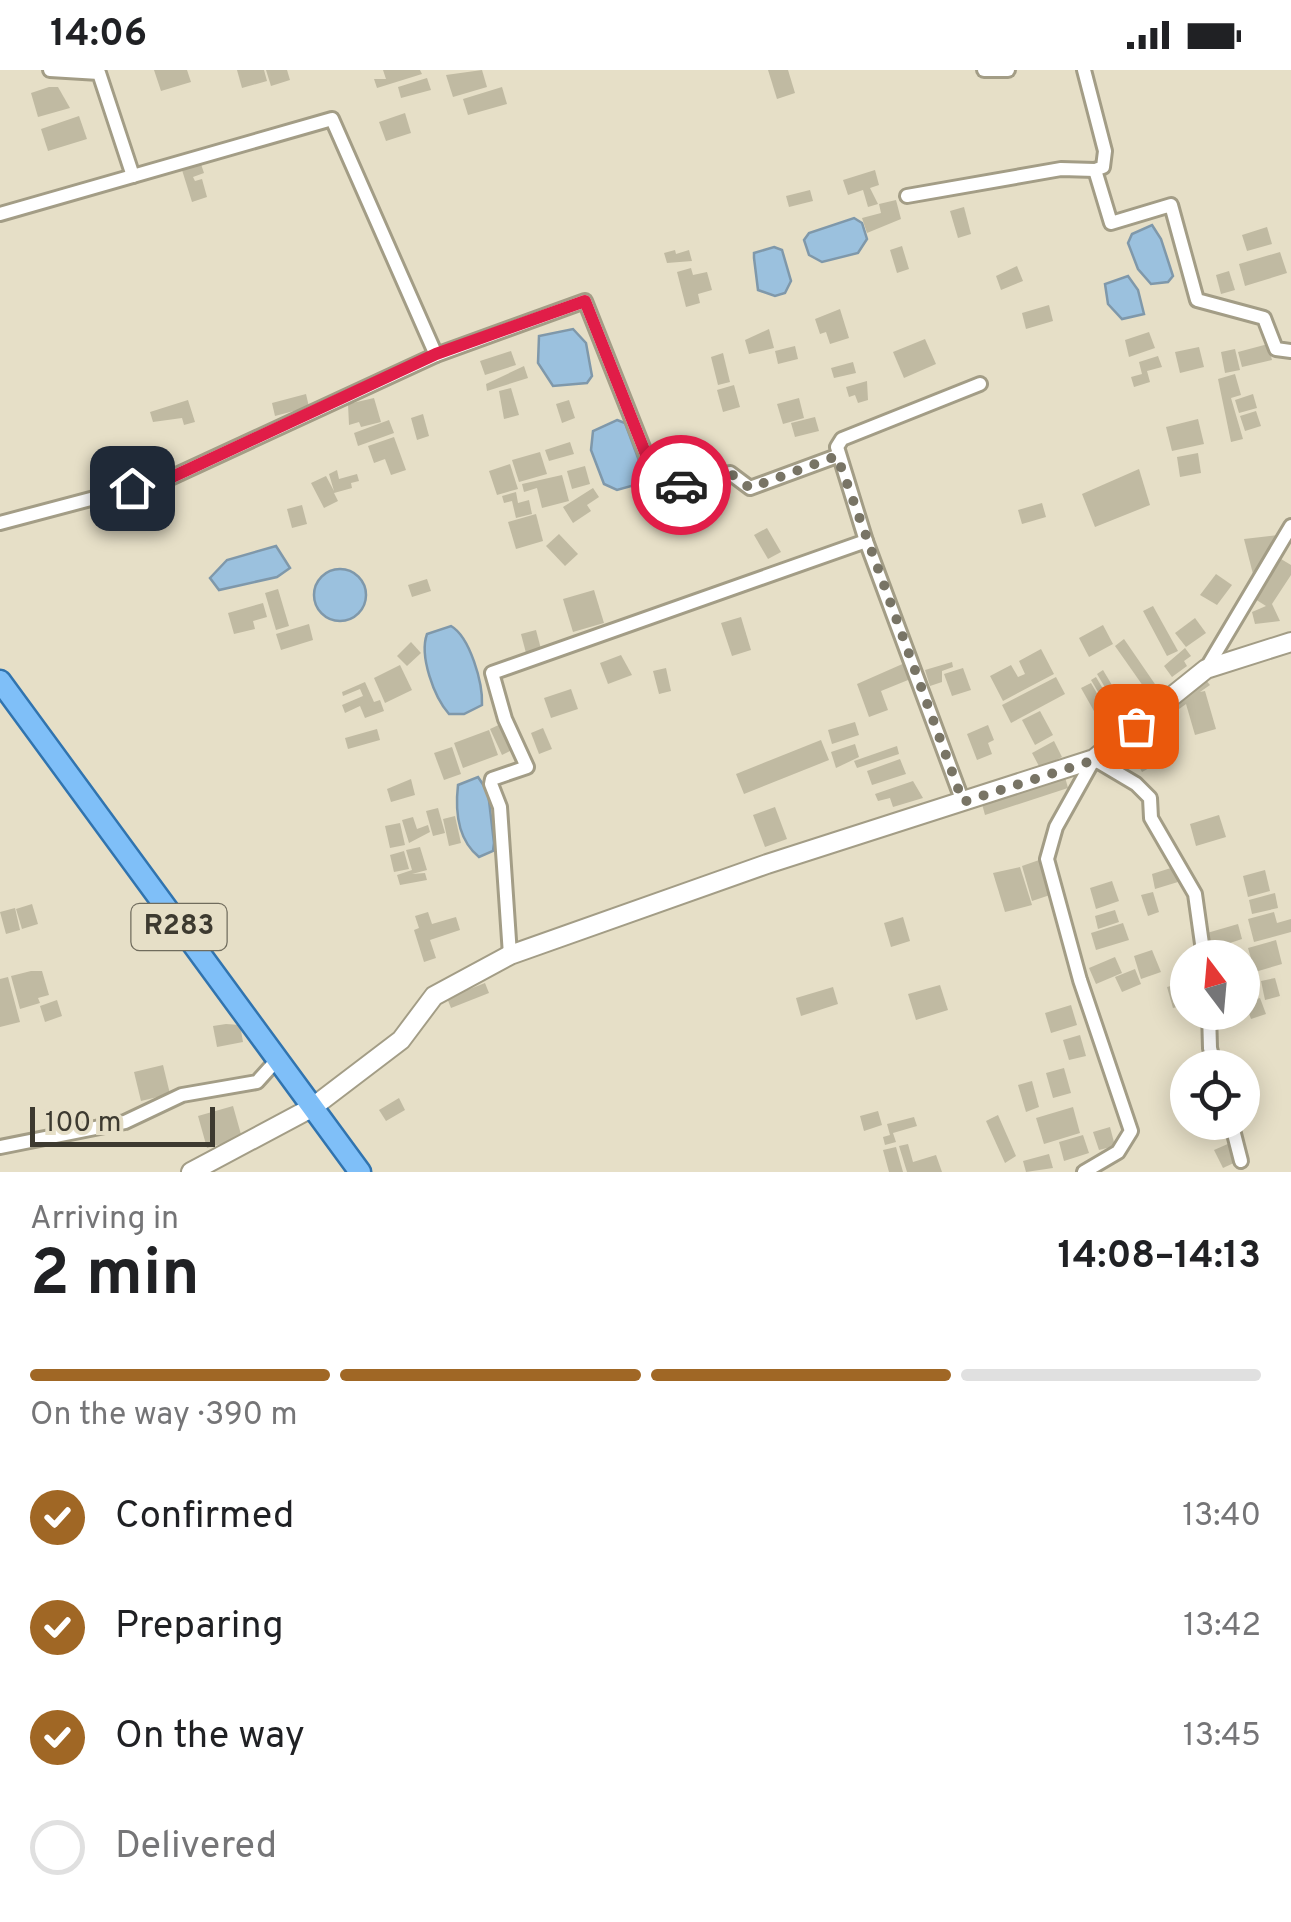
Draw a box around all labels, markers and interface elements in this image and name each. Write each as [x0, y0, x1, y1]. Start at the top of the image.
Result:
text: 14:06 [50, 11, 147, 60]
courier [631, 435, 731, 535]
pin [90, 446, 175, 531]
icon: car [654, 458, 709, 513]
icon: home [105, 461, 160, 516]
pin [1094, 684, 1179, 769]
icon: bag [1109, 699, 1164, 754]
road number: R283 [132, 904, 226, 950]
north arrow [1170, 940, 1260, 1030]
map controls [1170, 940, 1260, 1140]
button: locate [1170, 1050, 1260, 1140]
scale bar [30, 1102, 215, 1146]
text: 100 m [45, 1106, 121, 1142]
text: Arriving in [30, 1200, 179, 1240]
text: 14:08–14:13 [1058, 1233, 1261, 1282]
text: 2 min [30, 1236, 200, 1318]
text: On the way · 390 m [30, 1396, 298, 1436]
icon: check [30, 1490, 85, 1545]
text: Confirmed [115, 1493, 294, 1542]
text: 13:40 [1182, 1497, 1261, 1537]
icon: check [30, 1600, 85, 1655]
text: Preparing [115, 1603, 284, 1652]
text: 13:42 [1183, 1607, 1261, 1647]
icon: check [30, 1710, 85, 1765]
text: On the way [115, 1713, 305, 1762]
text: 13:45 [1183, 1717, 1261, 1757]
text: Delivered [115, 1823, 277, 1872]

